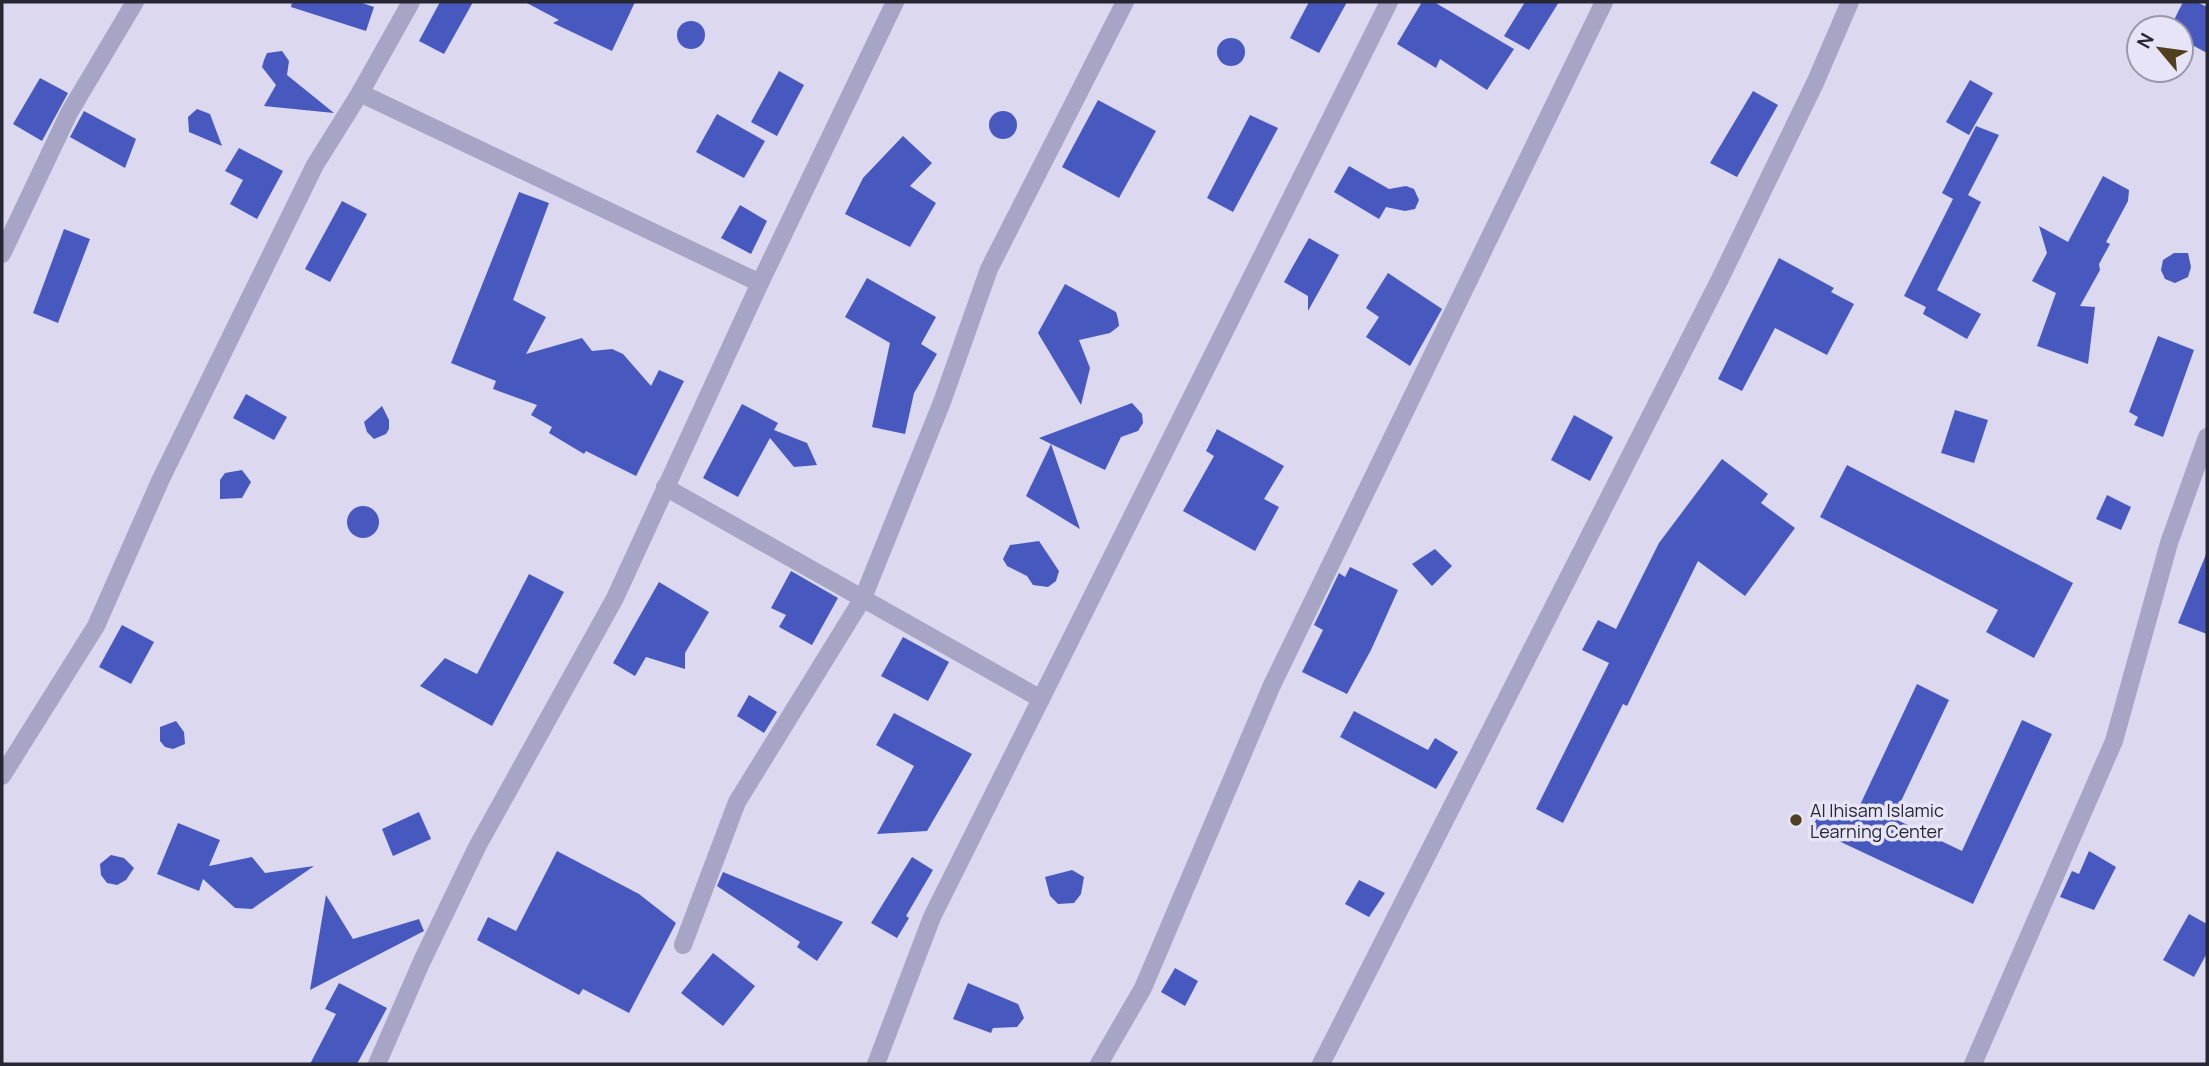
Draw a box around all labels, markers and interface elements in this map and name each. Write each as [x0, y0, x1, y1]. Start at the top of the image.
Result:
north arrow [2125, 14, 2195, 84]
text: N [2130, 28, 2160, 53]
place label: Al Ihisam Islamic Learning Center [1810, 798, 1944, 843]
marker: Al Ihisam Islamic Learning Center [1788, 812, 1804, 828]

